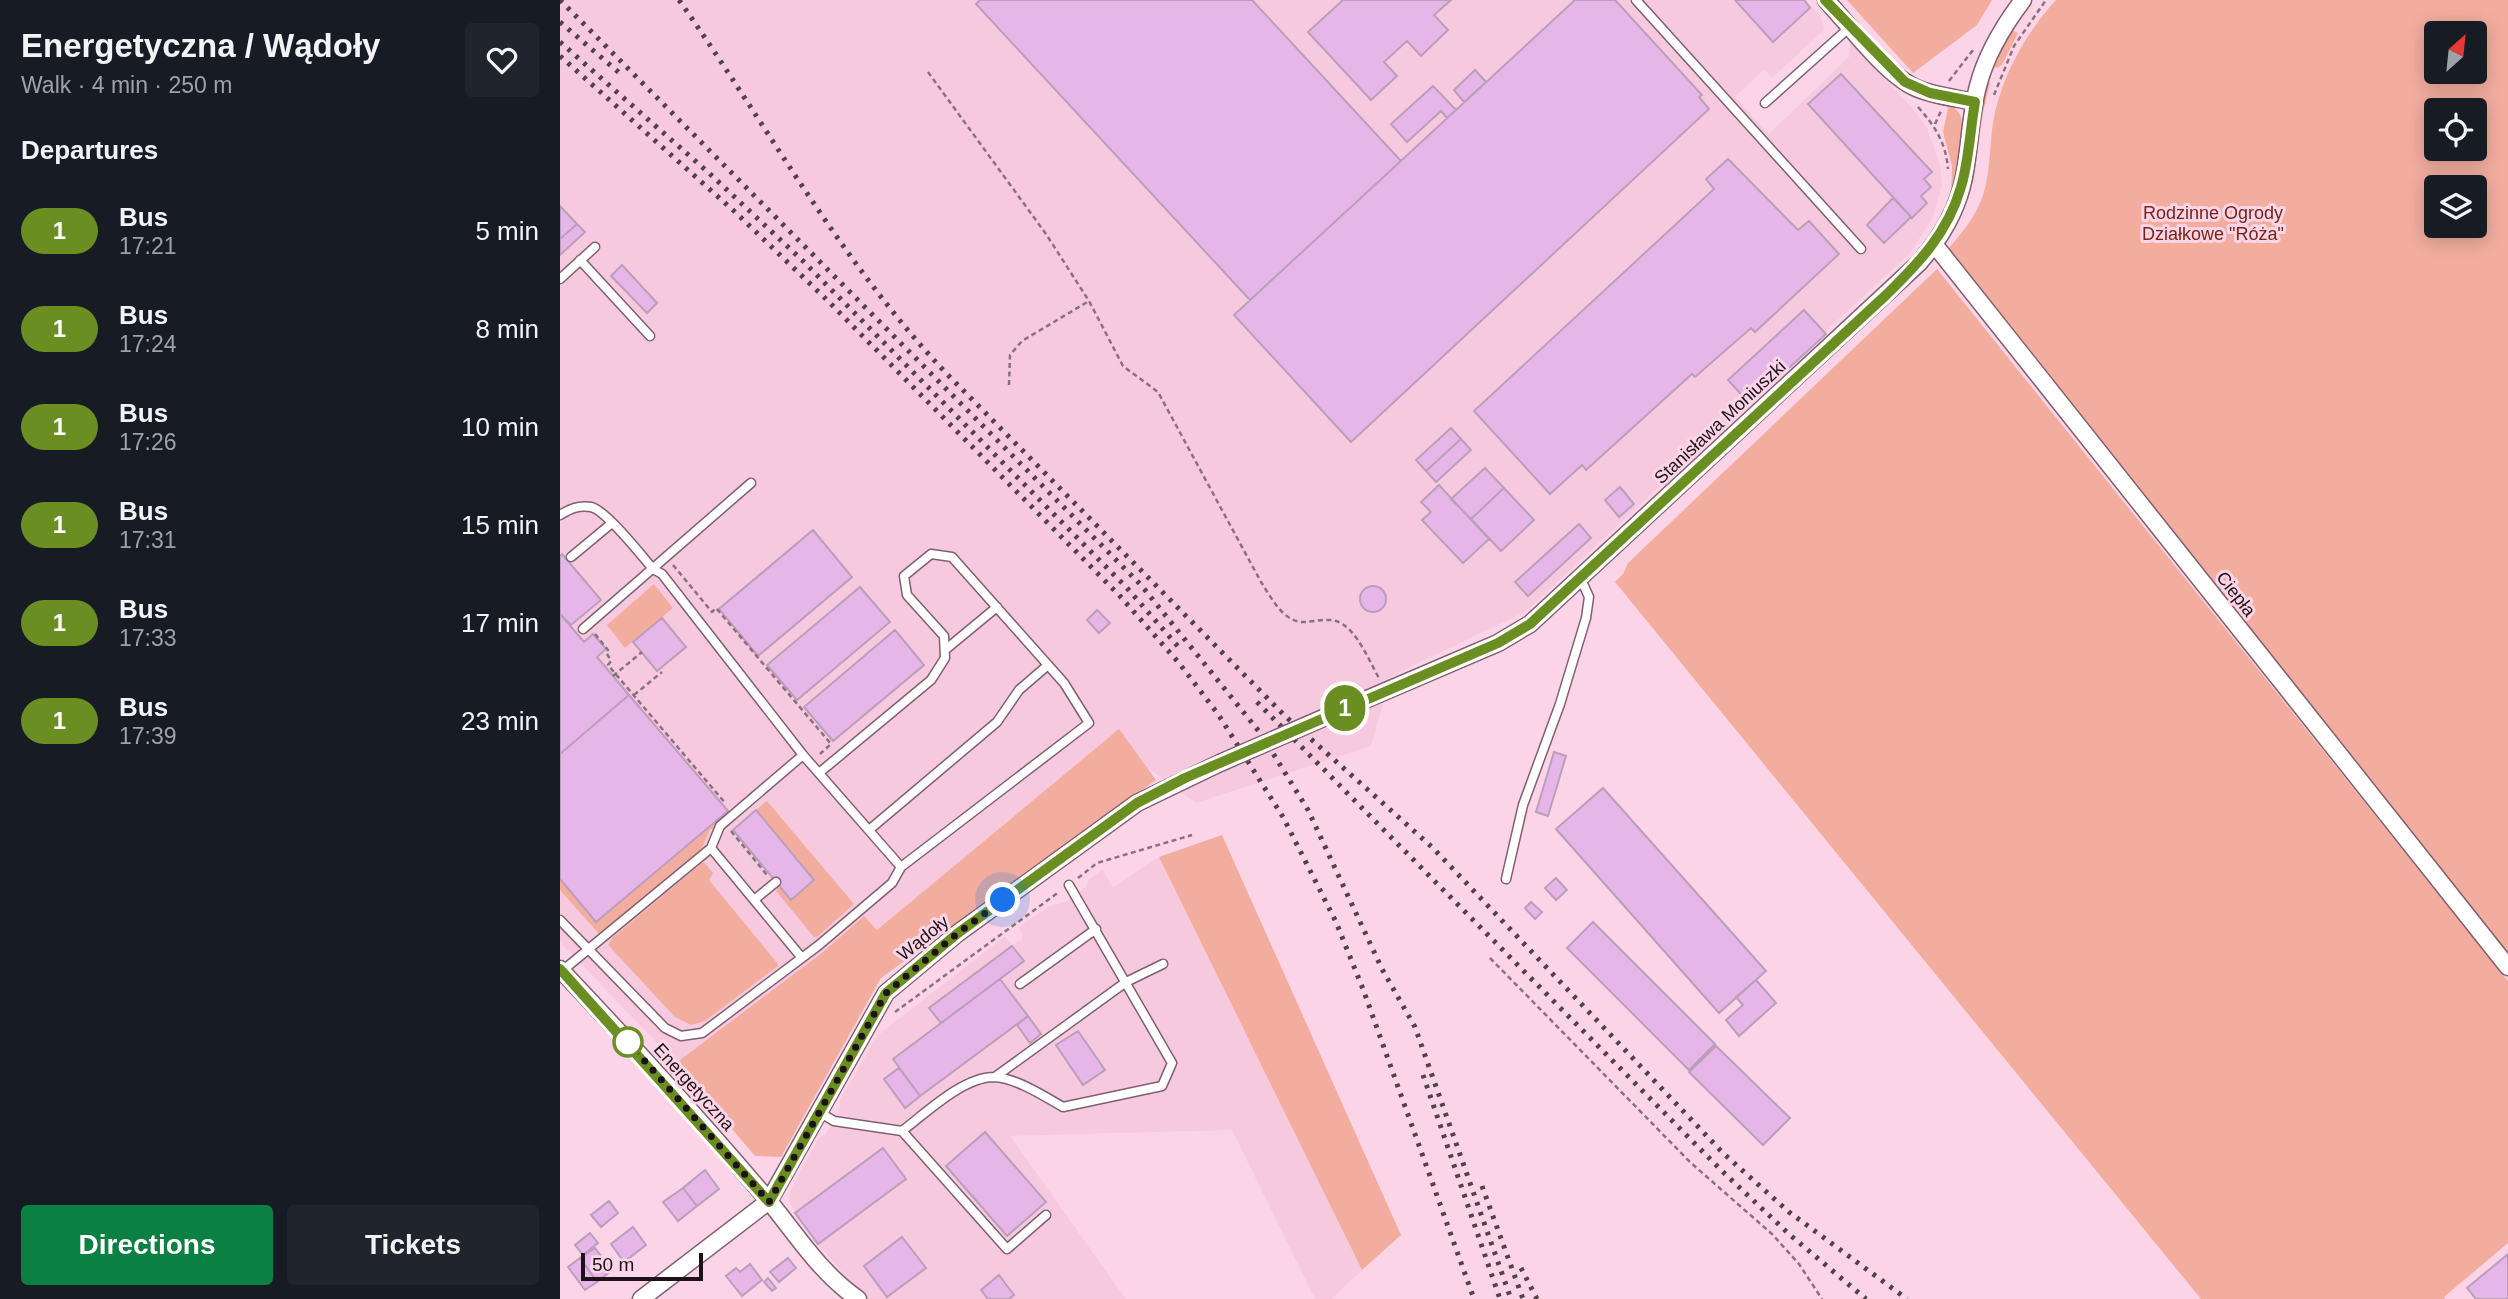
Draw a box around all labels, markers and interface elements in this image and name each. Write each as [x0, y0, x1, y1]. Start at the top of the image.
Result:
north arrow [2424, 21, 2487, 84]
map controls [2424, 21, 2487, 238]
button: heart [465, 23, 539, 97]
text: Energetyczna / Wądoły [21, 27, 380, 64]
text: Walk · 4 min · 250 m [21, 72, 232, 98]
button: locate [2424, 98, 2487, 161]
text: Departures [21, 135, 158, 165]
button: layers [2424, 175, 2487, 238]
text: Bus [119, 202, 168, 232]
park label: Rodzinne Ogrody Działkowe "Róża" [2142, 203, 2284, 244]
text: 5 min [475, 216, 539, 246]
text: 1 [53, 217, 66, 244]
text: 17:21 [119, 233, 177, 259]
text: Bus [119, 300, 168, 330]
text: 8 min [475, 314, 539, 344]
text: 1 [53, 315, 66, 342]
text: 17:24 [119, 331, 177, 357]
street label: Stanisława Moniuszki [1650, 356, 1790, 488]
text: Bus [119, 398, 168, 428]
text: 10 min [461, 412, 539, 442]
text: 1 [53, 413, 66, 440]
text: 17:26 [119, 429, 177, 455]
text: Bus [119, 496, 168, 526]
text: 15 min [461, 510, 539, 540]
text: 1 [53, 511, 66, 538]
text: 17:31 [119, 527, 177, 553]
street label: Ciepła [2212, 568, 2260, 621]
text: Bus [119, 594, 168, 624]
text: 17 min [461, 608, 539, 638]
text: 1 [53, 609, 66, 636]
text: 17:33 [119, 625, 177, 651]
line badge: 1 [1322, 685, 1368, 731]
text: Bus [119, 692, 168, 722]
text: 1 [1338, 694, 1352, 721]
text: 23 min [461, 706, 539, 736]
text: 1 [53, 707, 66, 734]
text: 17:39 [119, 723, 177, 749]
your location [985, 882, 1020, 917]
street label: Wądoły [893, 911, 953, 965]
unlabelled marker [613, 1027, 643, 1057]
street label: Energetyczna [650, 1039, 739, 1135]
button: Directions [21, 1205, 273, 1285]
button: Tickets [287, 1205, 539, 1285]
scale bar [581, 1250, 704, 1282]
text: 50 m [592, 1254, 634, 1275]

